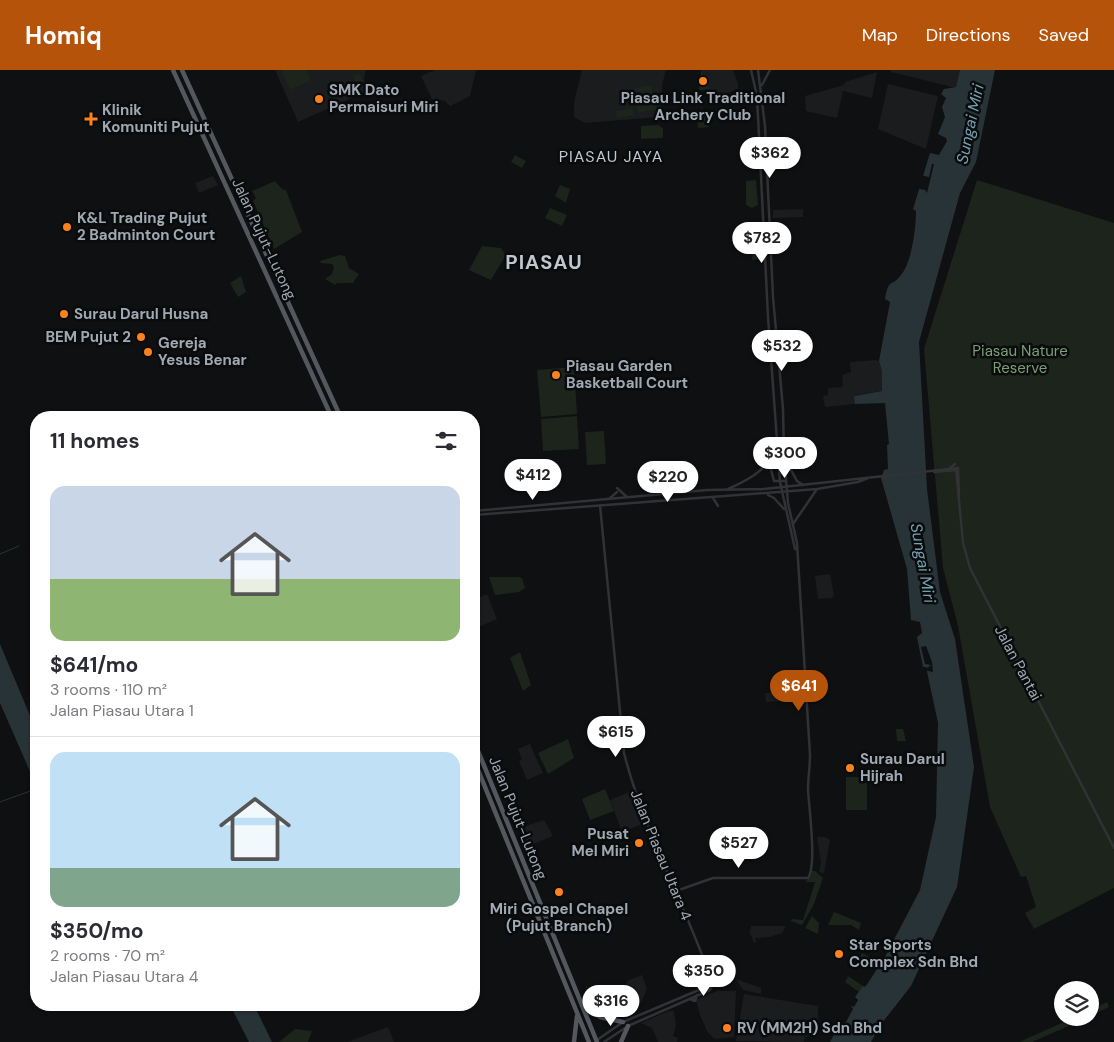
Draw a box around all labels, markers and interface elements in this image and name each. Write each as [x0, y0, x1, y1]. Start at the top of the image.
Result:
text: Homiq [25, 20, 102, 51]
text: Map [862, 23, 898, 47]
text: Directions [926, 23, 1011, 47]
text: Saved [1039, 23, 1089, 47]
marker: Piasau Link Traditional Archery Club [697, 75, 709, 87]
place label: SMK Dato Permaisuri Miri [329, 80, 439, 117]
water label: Sungai Miri [951, 81, 989, 166]
place label: Piasau Link Traditional Archery Club [621, 88, 785, 125]
marker: SMK Dato Permaisuri Miri [313, 93, 325, 105]
place label: Klinik Komuniti Pujut [102, 100, 209, 137]
marker: Klinik Komuniti Pujut [84, 112, 98, 126]
pin: $362 [740, 136, 800, 179]
text: $362 [751, 142, 789, 163]
district label: PIASAU JAYA [559, 146, 663, 167]
street label: Jalan Pujut-Lutong [227, 175, 301, 303]
place label: K&L Trading Pujut 2 Badminton Court [77, 208, 215, 245]
marker: K&L Trading Pujut 2 Badminton Court [61, 221, 73, 233]
pin: $782 [732, 222, 792, 264]
text: $782 [743, 227, 781, 248]
district label: PIASAU [505, 249, 583, 275]
place label: Surau Darul Husna [74, 304, 208, 324]
marker: Surau Darul Husna [58, 308, 70, 320]
place label: BEM Pujut 2 [45, 327, 131, 347]
pin: $532 [752, 330, 812, 372]
marker: BEM Pujut 2 [135, 331, 147, 343]
place label: Gereja Yesus Benar [158, 333, 247, 370]
text: $532 [763, 335, 801, 356]
park label: Piasau Nature Reserve [972, 341, 1068, 378]
marker: Gereja Yesus Benar [142, 346, 154, 358]
place label: Piasau Garden Basketball Court [566, 356, 688, 393]
marker: Piasau Garden Basketball Court [550, 369, 562, 381]
text: 11 homes [50, 427, 140, 455]
icon: filters [432, 427, 460, 455]
pin: $300 [755, 436, 815, 479]
text: $300 [764, 442, 806, 463]
pin: $412 [503, 458, 563, 501]
pin: $220 [638, 460, 698, 503]
text: $412 [515, 464, 551, 485]
text: $220 [648, 466, 688, 487]
icon: home [210, 519, 300, 609]
water label: Sungai Miri [906, 521, 941, 606]
street label: Jalan Pantai [990, 622, 1046, 704]
text: $641/mo [50, 651, 138, 679]
pin: $641 [769, 670, 829, 712]
text: $641 [781, 675, 817, 696]
text: 3 rooms · 110 m² [50, 679, 167, 700]
text: Jalan Piasau Utara 1 [50, 700, 194, 721]
pin: $615 [586, 716, 646, 758]
text: $615 [598, 721, 634, 742]
place label: Surau Darul Hijrah [860, 749, 945, 786]
street label: Jalan Pujut-Lutong [484, 753, 552, 883]
marker: Surau Darul Hijrah [844, 762, 856, 774]
icon: home [210, 784, 300, 874]
street label: Jalan Piasau Utara 4 [626, 787, 696, 923]
place label: Pusat Mel Miri [572, 824, 629, 861]
pin: $527 [709, 826, 769, 869]
text: $527 [720, 832, 758, 853]
marker: Pusat Mel Miri [633, 837, 645, 849]
marker: Miri Gospel Chapel (Pujut Branch) [553, 886, 565, 898]
place label: Miri Gospel Chapel (Pujut Branch) [490, 899, 628, 936]
text: $350/mo [50, 917, 144, 945]
place label: Star Sports Complex Sdn Bhd [849, 935, 978, 972]
text: 2 rooms · 70 m² [50, 945, 165, 966]
marker: Star Sports Complex Sdn Bhd [833, 948, 845, 960]
pin: $350 [674, 954, 734, 997]
text: $350 [684, 960, 724, 981]
text: Jalan Piasau Utara 4 [50, 966, 198, 987]
map controls [1054, 981, 1099, 1026]
button: layers [1054, 981, 1099, 1026]
pin: $316 [581, 984, 641, 1027]
text: $316 [593, 990, 629, 1011]
place label: RV (MM2H) Sdn Bhd [737, 1018, 882, 1038]
marker: RV (MM2H) Sdn Bhd [721, 1022, 733, 1034]

